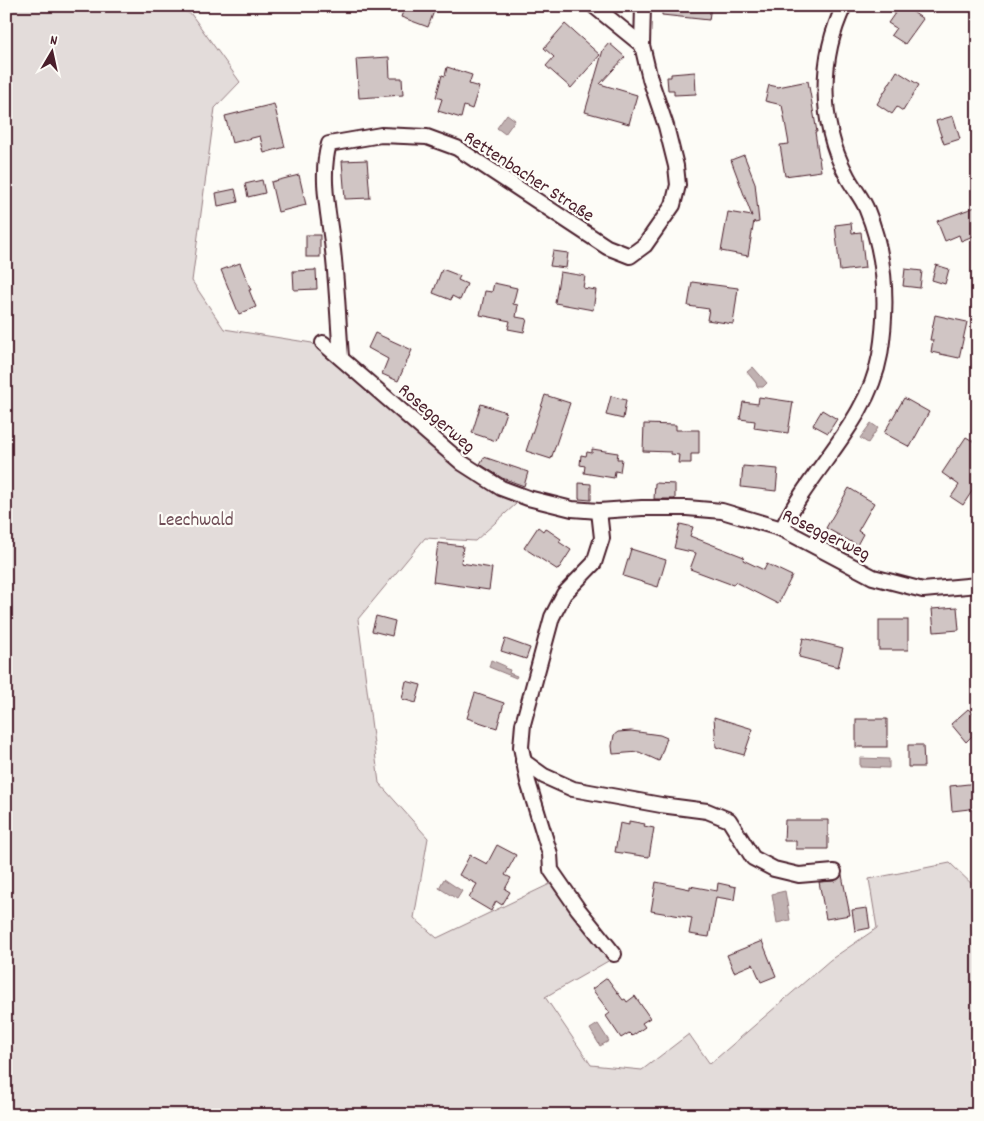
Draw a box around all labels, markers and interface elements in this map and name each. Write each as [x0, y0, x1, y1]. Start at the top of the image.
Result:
north arrow [28, 28, 78, 78]
text: N [49, 31, 59, 52]
street label: Rettenbacher Straße [458, 126, 599, 230]
street label: Roseggerweg [391, 378, 480, 461]
street label: Roseggerweg [777, 503, 874, 569]
park label: Leechwald [158, 508, 234, 535]

